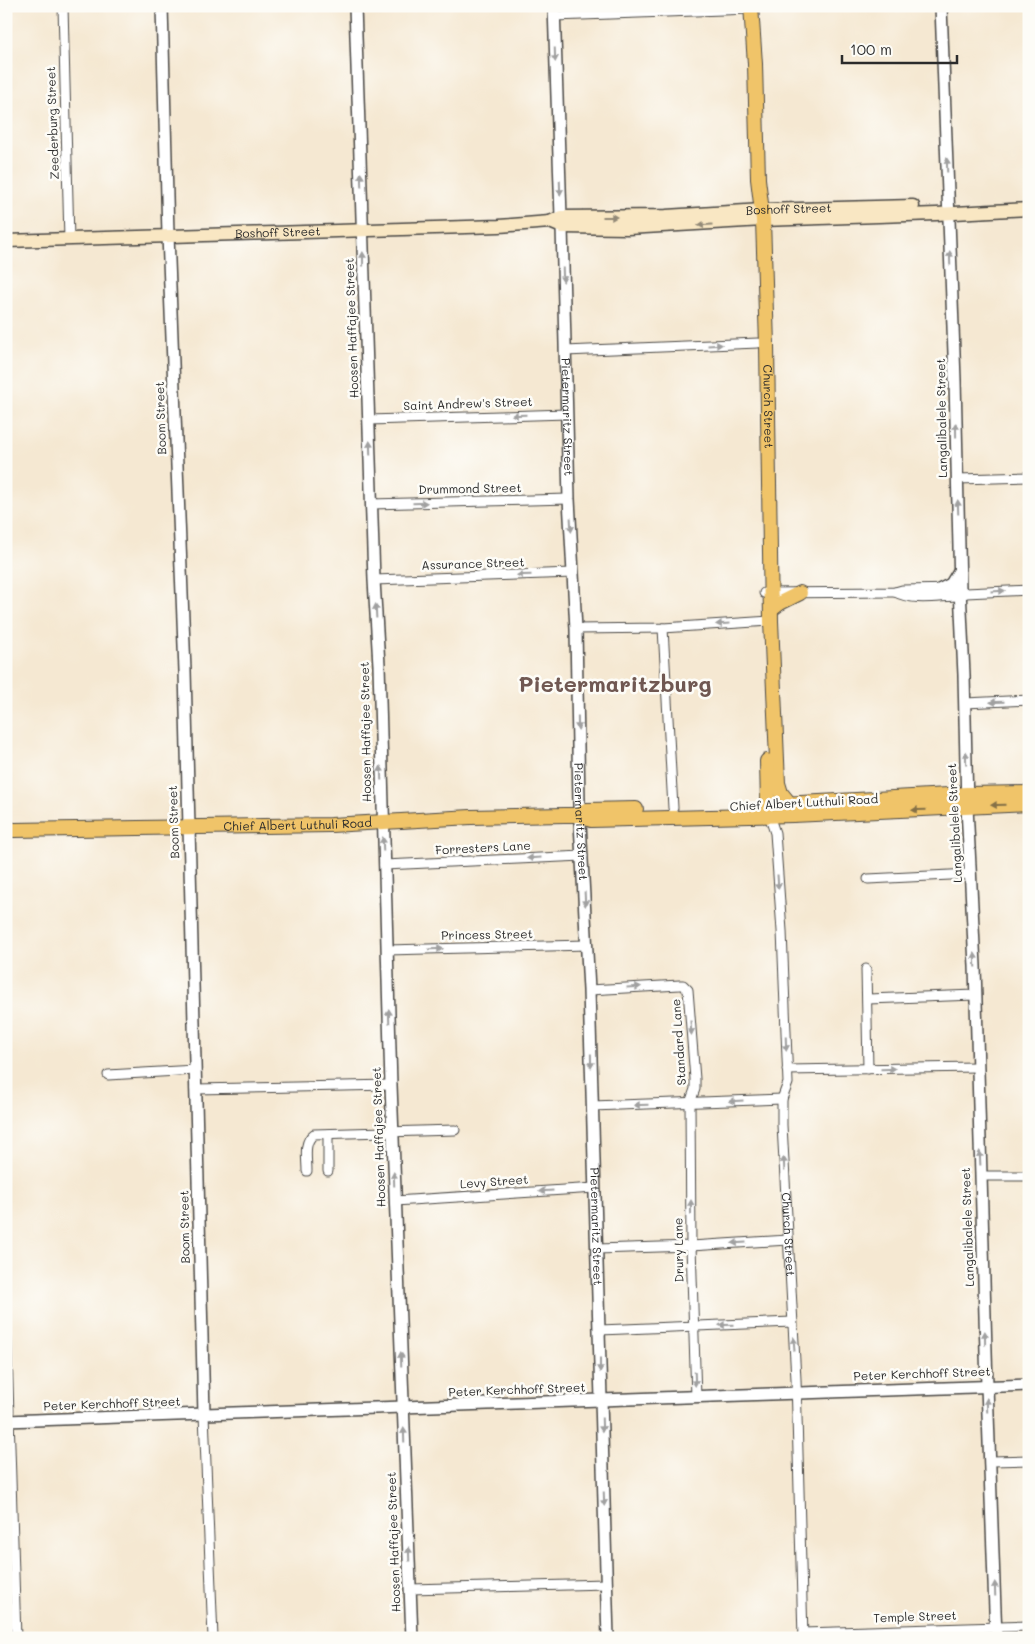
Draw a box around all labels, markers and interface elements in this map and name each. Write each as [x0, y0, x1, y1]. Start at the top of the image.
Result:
scale bar [842, 32, 958, 64]
text: 100 m [850, 39, 892, 59]
one-way arrow [552, 47, 560, 63]
street label: Zeederburg Street [42, 66, 62, 180]
one-way arrow [942, 157, 950, 173]
one-way arrow [357, 172, 365, 188]
one-way arrow [556, 180, 564, 196]
street label: Boshoff Street [745, 199, 832, 218]
one-way arrow [602, 213, 618, 221]
one-way arrow [697, 221, 713, 229]
street label: Boshoff Street [235, 222, 321, 241]
one-way arrow [946, 250, 954, 266]
one-way arrow [359, 251, 367, 267]
street label: Hoosen Haffajee Street [341, 258, 361, 398]
one-way arrow [559, 268, 567, 284]
one-way arrow [707, 341, 723, 349]
street label: Pietermaritz Street [558, 358, 577, 476]
street label: Langalibalele Street [932, 358, 950, 478]
street label: Church Street [760, 364, 777, 448]
street label: Boom Street [151, 381, 169, 455]
street label: Saint Andrew's Street [403, 393, 533, 413]
one-way arrow [510, 412, 526, 420]
one-way arrow [952, 422, 960, 438]
one-way arrow [365, 440, 373, 456]
street label: Drummond Street [418, 479, 522, 497]
one-way arrow [412, 498, 428, 506]
one-way arrow [954, 498, 962, 514]
one-way arrow [567, 518, 575, 534]
street label: Assurance Street [421, 553, 525, 573]
one-way arrow [516, 571, 532, 579]
one-way arrow [990, 587, 1006, 595]
one-way arrow [371, 603, 379, 619]
one-way arrow [714, 620, 730, 628]
street label: Hoosen Haffajee Street [356, 662, 374, 802]
district label: Pietermaritzburg [518, 669, 712, 698]
one-way arrow [988, 698, 1004, 706]
one-way arrow [574, 715, 582, 731]
one-way arrow [962, 750, 970, 766]
street label: Pietermaritz Street [571, 763, 592, 881]
street label: Langalibalele Street [943, 763, 965, 883]
one-way arrow [377, 765, 385, 781]
street label: Boom Street [164, 785, 182, 859]
street label: Chief Albert Luthuli Road [729, 790, 879, 814]
one-way arrow [990, 802, 1006, 810]
one-way arrow [911, 806, 927, 814]
street label: Chief Albert Luthuli Road [223, 814, 373, 834]
one-way arrow [379, 835, 387, 851]
street label: Forresters Lane [435, 837, 531, 857]
one-way arrow [526, 855, 542, 863]
one-way arrow [774, 874, 782, 890]
one-way arrow [581, 891, 589, 907]
street label: Princess Street [441, 925, 533, 943]
one-way arrow [428, 944, 444, 952]
one-way arrow [971, 952, 979, 968]
one-way arrow [627, 983, 643, 991]
street label: Standard Lane [667, 998, 689, 1086]
one-way arrow [385, 1008, 393, 1024]
one-way arrow [688, 1020, 696, 1036]
one-way arrow [782, 1037, 790, 1053]
one-way arrow [587, 1053, 595, 1069]
one-way arrow [880, 1064, 896, 1072]
street label: Hoosen Haffajee Street [368, 1067, 388, 1207]
one-way arrow [728, 1098, 744, 1106]
one-way arrow [633, 1101, 649, 1109]
one-way arrow [976, 1149, 984, 1165]
one-way arrow [779, 1156, 787, 1172]
street label: Pietermaritz Street [587, 1167, 607, 1286]
street label: Langalibalele Street [957, 1167, 977, 1287]
one-way arrow [390, 1170, 398, 1186]
street label: Levy Street [459, 1171, 529, 1191]
one-way arrow [538, 1188, 554, 1196]
street label: Boom Street [175, 1190, 193, 1264]
street label: Church Street [779, 1192, 799, 1277]
one-way arrow [687, 1199, 695, 1215]
street label: Drury Lane [669, 1217, 687, 1283]
one-way arrow [731, 1239, 747, 1247]
one-way arrow [718, 1321, 734, 1329]
one-way arrow [981, 1329, 989, 1345]
one-way arrow [789, 1336, 797, 1352]
one-way arrow [396, 1350, 404, 1366]
one-way arrow [596, 1357, 604, 1373]
street label: Peter Kerchhoff Street [853, 1363, 991, 1383]
one-way arrow [692, 1371, 700, 1387]
street label: Peter Kerchhoff Street [448, 1379, 586, 1399]
street label: Peter Kerchhoff Street [43, 1393, 181, 1413]
one-way arrow [983, 1397, 991, 1413]
one-way arrow [598, 1418, 606, 1434]
one-way arrow [399, 1426, 407, 1442]
street label: Hoosen Haffajee Street [383, 1472, 403, 1612]
one-way arrow [600, 1491, 608, 1507]
one-way arrow [404, 1546, 412, 1562]
one-way arrow [990, 1581, 998, 1597]
street label: Temple Street [873, 1607, 957, 1625]

